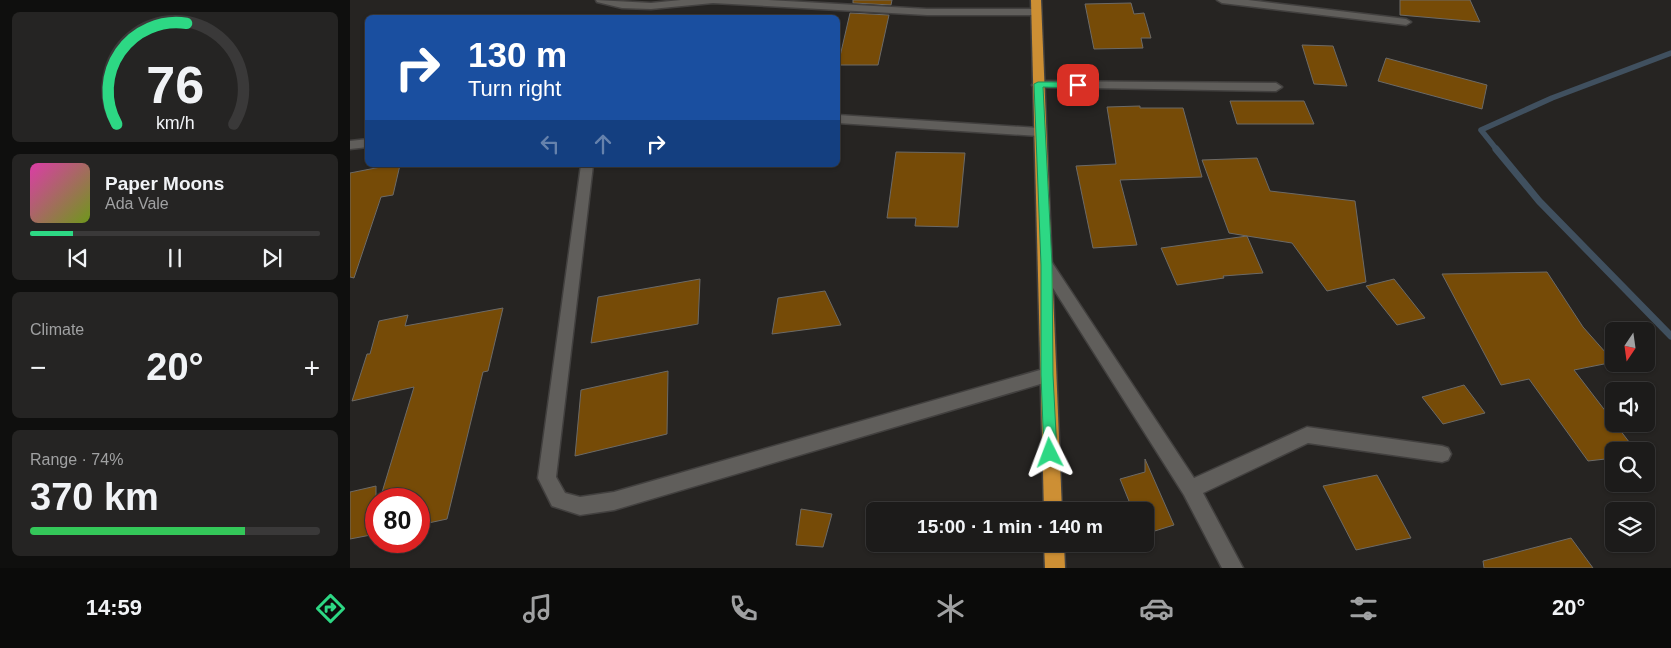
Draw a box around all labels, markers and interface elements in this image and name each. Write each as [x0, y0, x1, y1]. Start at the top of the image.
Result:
icon: right [385, 35, 450, 100]
text: 130 m [468, 35, 567, 74]
text: 76 [146, 56, 204, 114]
pin [1057, 64, 1099, 106]
icon: arrive [1064, 71, 1092, 99]
text: Turn right [468, 76, 561, 101]
text: km/h [156, 113, 194, 133]
icon: left [536, 130, 564, 158]
icon: ahead [589, 130, 617, 158]
icon: right [642, 130, 670, 158]
text: Paper Moons [105, 173, 224, 194]
text: Ada Vale [105, 195, 169, 212]
icon: previous [64, 244, 92, 272]
icon: pause [161, 244, 189, 272]
icon: next [258, 244, 286, 272]
text: Climate [30, 321, 84, 338]
north arrow [1605, 322, 1655, 372]
map controls [1605, 322, 1655, 552]
text: 20° [146, 346, 204, 388]
text: − [30, 352, 46, 383]
text: + [304, 352, 320, 383]
button: sound [1605, 382, 1655, 432]
position arrow [1023, 426, 1075, 478]
button: search [1605, 442, 1655, 492]
text: Range · 74% [30, 451, 123, 468]
text: 370 km [30, 476, 159, 518]
speed limit sign: 80 [365, 488, 430, 553]
button: layers [1605, 502, 1655, 552]
text: 15:00 · 1 min · 140 m [917, 516, 1103, 537]
icon: directions [313, 591, 348, 626]
icon: music [520, 591, 555, 626]
icon: phone [726, 591, 761, 626]
icon: climate [933, 591, 968, 626]
icon: car [1139, 591, 1174, 626]
icon: filters [1346, 591, 1381, 626]
text: 14:59 [86, 595, 142, 620]
text: 20° [1552, 595, 1585, 620]

